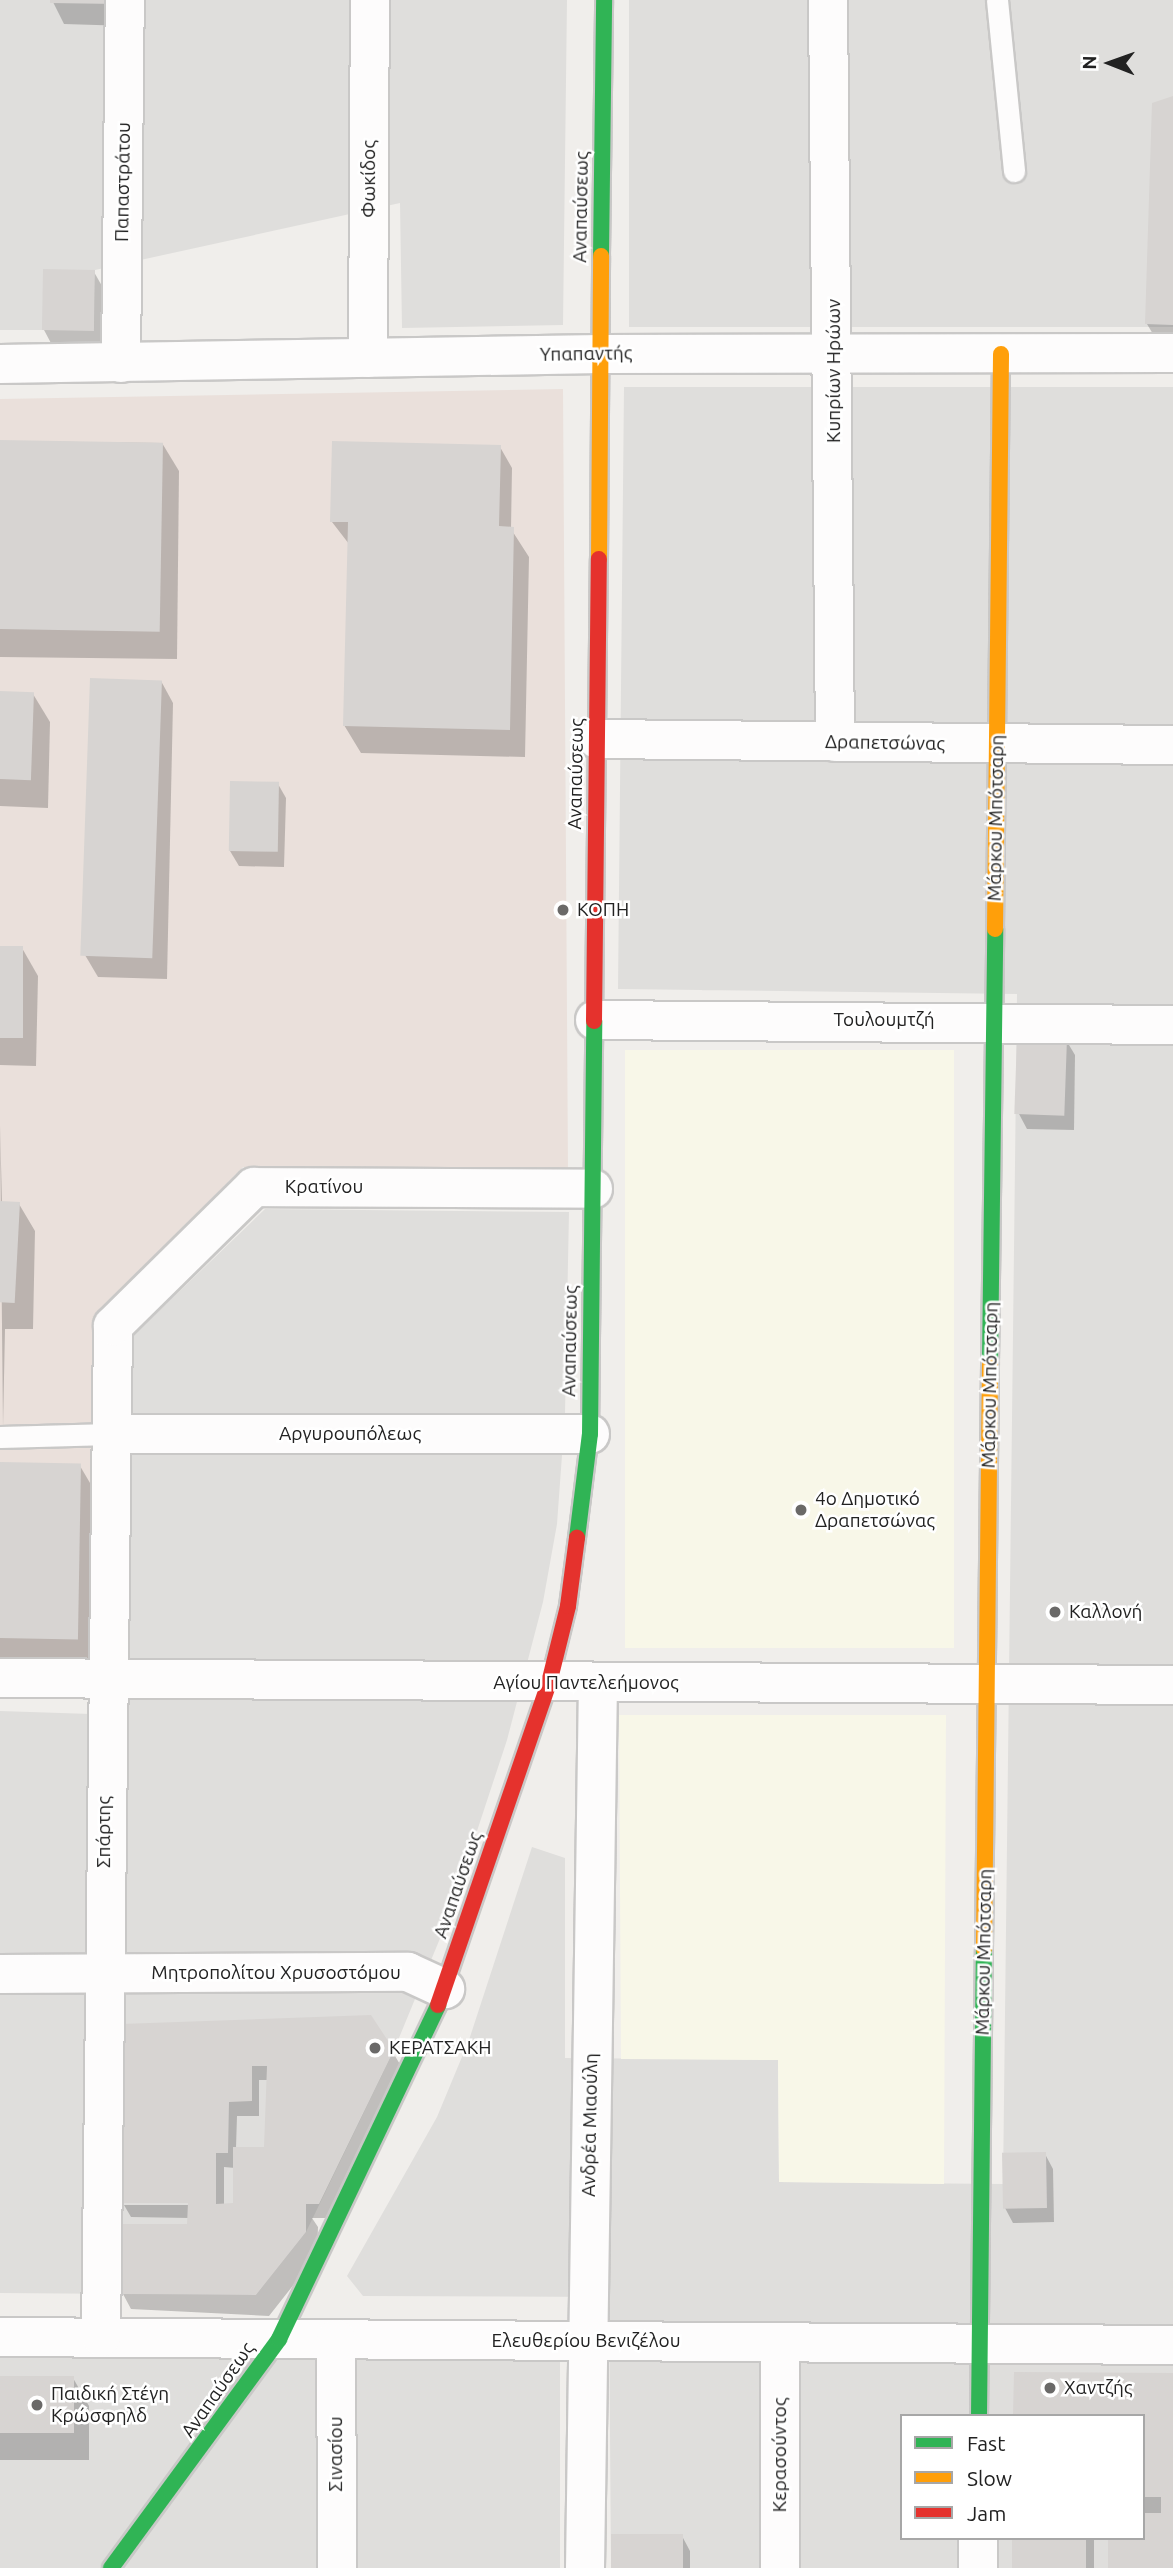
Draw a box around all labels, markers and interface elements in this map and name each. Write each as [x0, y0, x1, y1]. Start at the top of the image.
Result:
north arrow [1075, 28, 1145, 98]
text: N [1078, 55, 1100, 70]
street label: Παπαστράτου [111, 122, 135, 242]
street label: Φωκίδος [358, 140, 380, 218]
street label: Αναπαύσεως [569, 151, 593, 263]
street label: Κυπρίων Ηρώων [823, 299, 845, 443]
street label: Υπαπαντής [540, 342, 632, 366]
street label: Αναπαύσεως [564, 718, 588, 830]
street label: Δραπετσώνας [825, 731, 945, 755]
street label: Μάρκου Μπότσαρη [983, 734, 1009, 902]
place label: ΚΟΠΗ [577, 899, 629, 921]
marker: ΚΟΠΗ [555, 902, 571, 918]
street label: Τουλουμτζή [833, 1009, 935, 1031]
street label: Κρατίνου [285, 1176, 363, 1198]
street label: Αναπαύσεως [558, 1285, 582, 1397]
street label: Μάρκου Μπότσαρη [977, 1301, 1003, 1469]
street label: Αργυρουπόλεως [279, 1423, 421, 1445]
place label: 4ο Δημοτικό Δραπετσώνας [815, 1488, 935, 1532]
marker: 4ο Δημοτικό Δραπετσώνας [793, 1502, 809, 1518]
place label: Καλλονή [1069, 1601, 1142, 1623]
marker: Καλλονή [1047, 1604, 1063, 1620]
street label: Αγίου Παντελεήμονος [493, 1672, 679, 1694]
street label: Σπάρτης [93, 1796, 115, 1868]
street label: Αναπαύσεως [429, 1829, 487, 1941]
street label: Μάρκου Μπότσαρη [971, 1868, 997, 2036]
street label: Μητροπολίτου Χρυσοστόμου [151, 1962, 401, 1984]
place label: ΚΕΡΑΤΣΑΚΗ [389, 2037, 491, 2059]
marker: ΚΕΡΑΤΣΑΚΗ [367, 2040, 383, 2056]
street label: Ανδρέα Μιαούλη [577, 2053, 603, 2197]
street label: Ελευθερίου Βενιζέλου [492, 2330, 680, 2352]
street label: Αναπαύσεως [177, 2338, 259, 2442]
place label: Χαντζής [1064, 2377, 1132, 2399]
marker: Χαντζής [1042, 2380, 1058, 2396]
place label: Παιδική Στέγη Κρώσφηλδ [51, 2383, 169, 2427]
marker: Παιδική Στέγη Κρώσφηλδ [29, 2397, 45, 2413]
street label: Κερασούντος [769, 2398, 791, 2512]
legend [900, 2414, 1145, 2540]
street label: Σινασίου [325, 2416, 347, 2492]
text: Fast [967, 2431, 1005, 2455]
text: Slow [967, 2466, 1012, 2490]
text: Jam [967, 2501, 1006, 2525]

